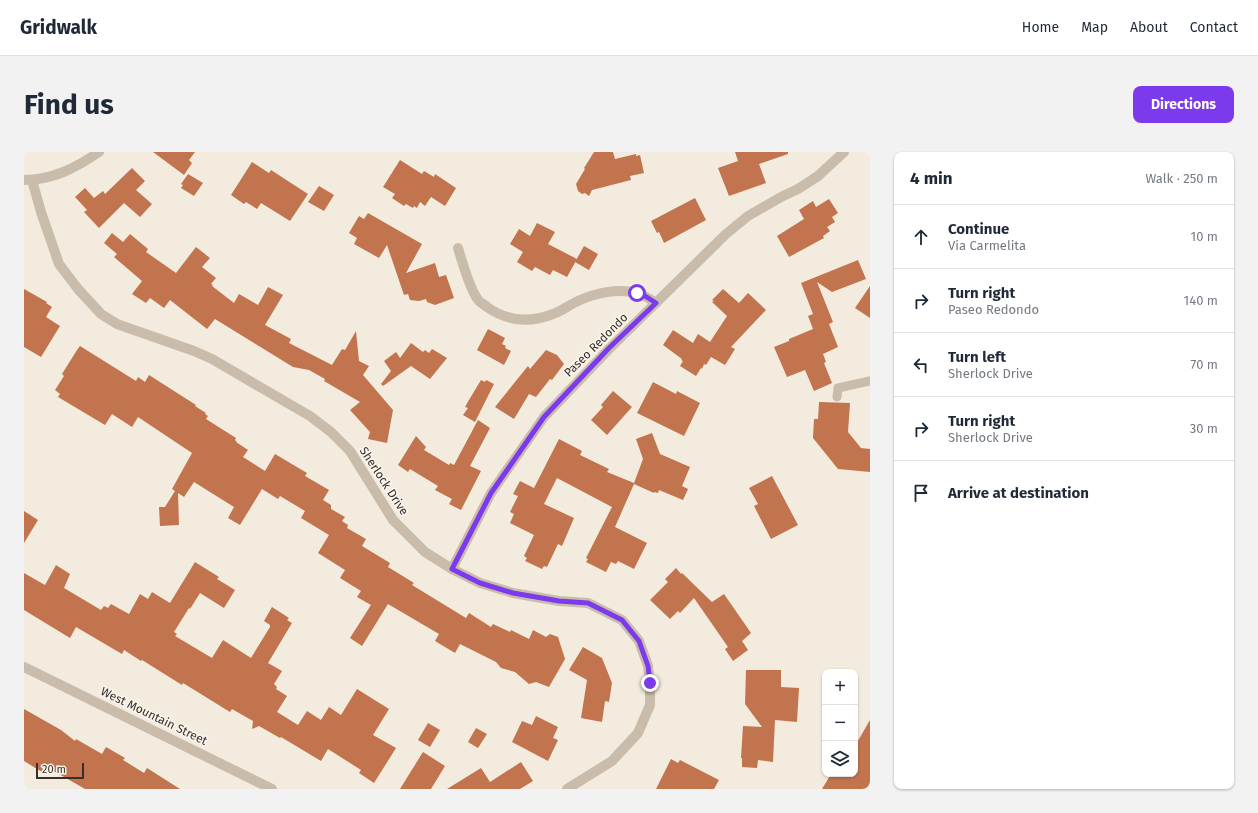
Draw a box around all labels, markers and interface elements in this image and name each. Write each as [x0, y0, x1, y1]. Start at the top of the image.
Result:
text: Gridwalk [20, 16, 97, 39]
text: Home [1022, 19, 1059, 36]
text: Map [1081, 19, 1108, 36]
text: About [1130, 19, 1168, 36]
text: Contact [1190, 19, 1238, 36]
button: Directions [1133, 86, 1234, 123]
text: Find us [24, 88, 114, 121]
text: 4 min [910, 168, 953, 189]
text: Walk · 250 m [1145, 171, 1218, 186]
text: Continue [948, 220, 1009, 238]
icon: ahead [910, 226, 932, 248]
text: 10 m [1191, 229, 1218, 244]
text: Via Carmelita [948, 238, 1026, 253]
route start [628, 284, 646, 302]
text: Turn right [948, 284, 1015, 302]
icon: right [910, 290, 932, 312]
text: 140 m [1184, 293, 1218, 308]
text: Paseo Redondo [948, 302, 1039, 317]
street label: Paseo Redondo [561, 310, 631, 380]
text: Turn left [948, 348, 1006, 366]
icon: left [910, 354, 932, 376]
text: 70 m [1191, 357, 1218, 372]
text: Sherlock Drive [948, 366, 1033, 381]
text: Turn right [948, 412, 1015, 430]
icon: right [910, 418, 932, 440]
text: 30 m [1190, 421, 1218, 436]
text: Sherlock Drive [948, 430, 1033, 445]
street label: Sherlock Drive [357, 444, 411, 518]
icon: arrive [910, 482, 932, 504]
text: Arrive at destination [948, 484, 1089, 502]
map controls [822, 669, 858, 777]
button: + [822, 669, 858, 705]
route end [641, 674, 659, 692]
street label: West Mountain Street [98, 684, 210, 748]
button: − [822, 705, 858, 741]
button: layers [822, 741, 858, 777]
scale bar [36, 761, 84, 780]
text: 20 m [42, 763, 66, 776]

